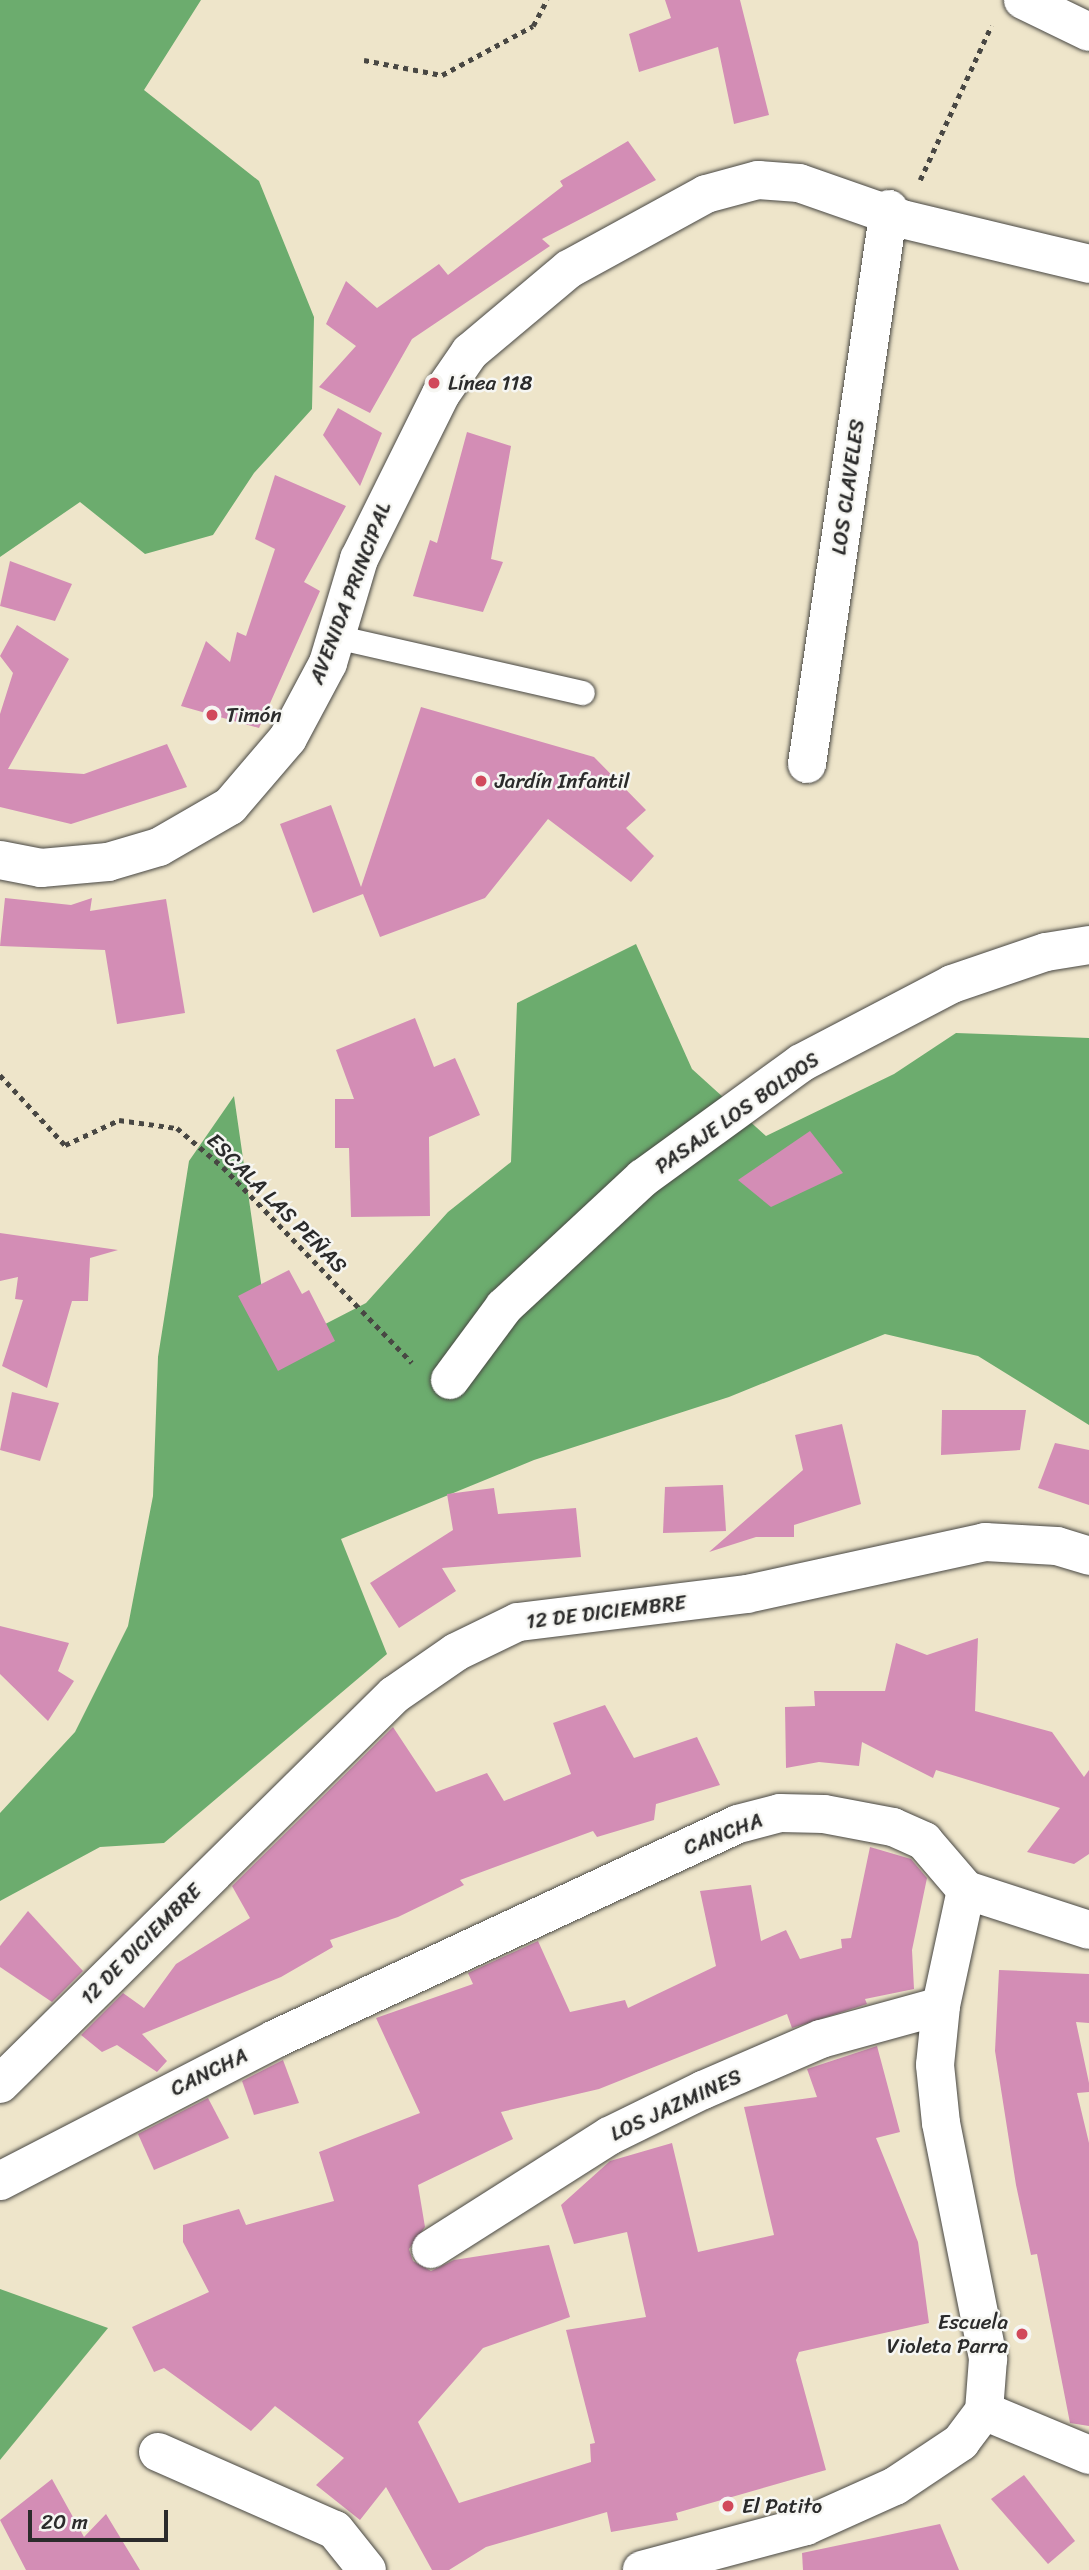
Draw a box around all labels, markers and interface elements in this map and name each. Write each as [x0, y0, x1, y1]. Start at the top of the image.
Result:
place label: Línea 118 [448, 370, 532, 396]
marker: Línea 118 [426, 375, 442, 391]
street label: LOS CLAVELES [826, 417, 870, 557]
street label: AVENIDA PRINCIPAL [303, 498, 397, 688]
place label: Timón [226, 702, 282, 728]
marker: Timón [204, 707, 220, 723]
place label: Jardín Infantil [495, 768, 629, 794]
marker: Jardín Infantil [473, 773, 489, 789]
street label: PASAJE LOS BOLDOS [649, 1046, 825, 1180]
street label: ESCALA LAS PEÑAS [202, 1128, 352, 1278]
street label: 12 DE DICIEMBRE [524, 1590, 688, 1634]
street label: CANCHA [680, 1807, 766, 1861]
street label: 12 DE DICIEMBRE [74, 1877, 208, 2011]
street label: CANCHA [166, 2043, 252, 2101]
street label: LOS JAZMINES [607, 2064, 745, 2146]
place label: Escuela Violeta Parra [887, 2309, 1008, 2359]
marker: Escuela Violeta Parra [1014, 2326, 1030, 2342]
place label: El Patito [742, 2493, 823, 2519]
scale bar [32, 2496, 172, 2540]
marker: El Patito [720, 2498, 736, 2514]
text: 20 m [41, 2503, 88, 2541]

